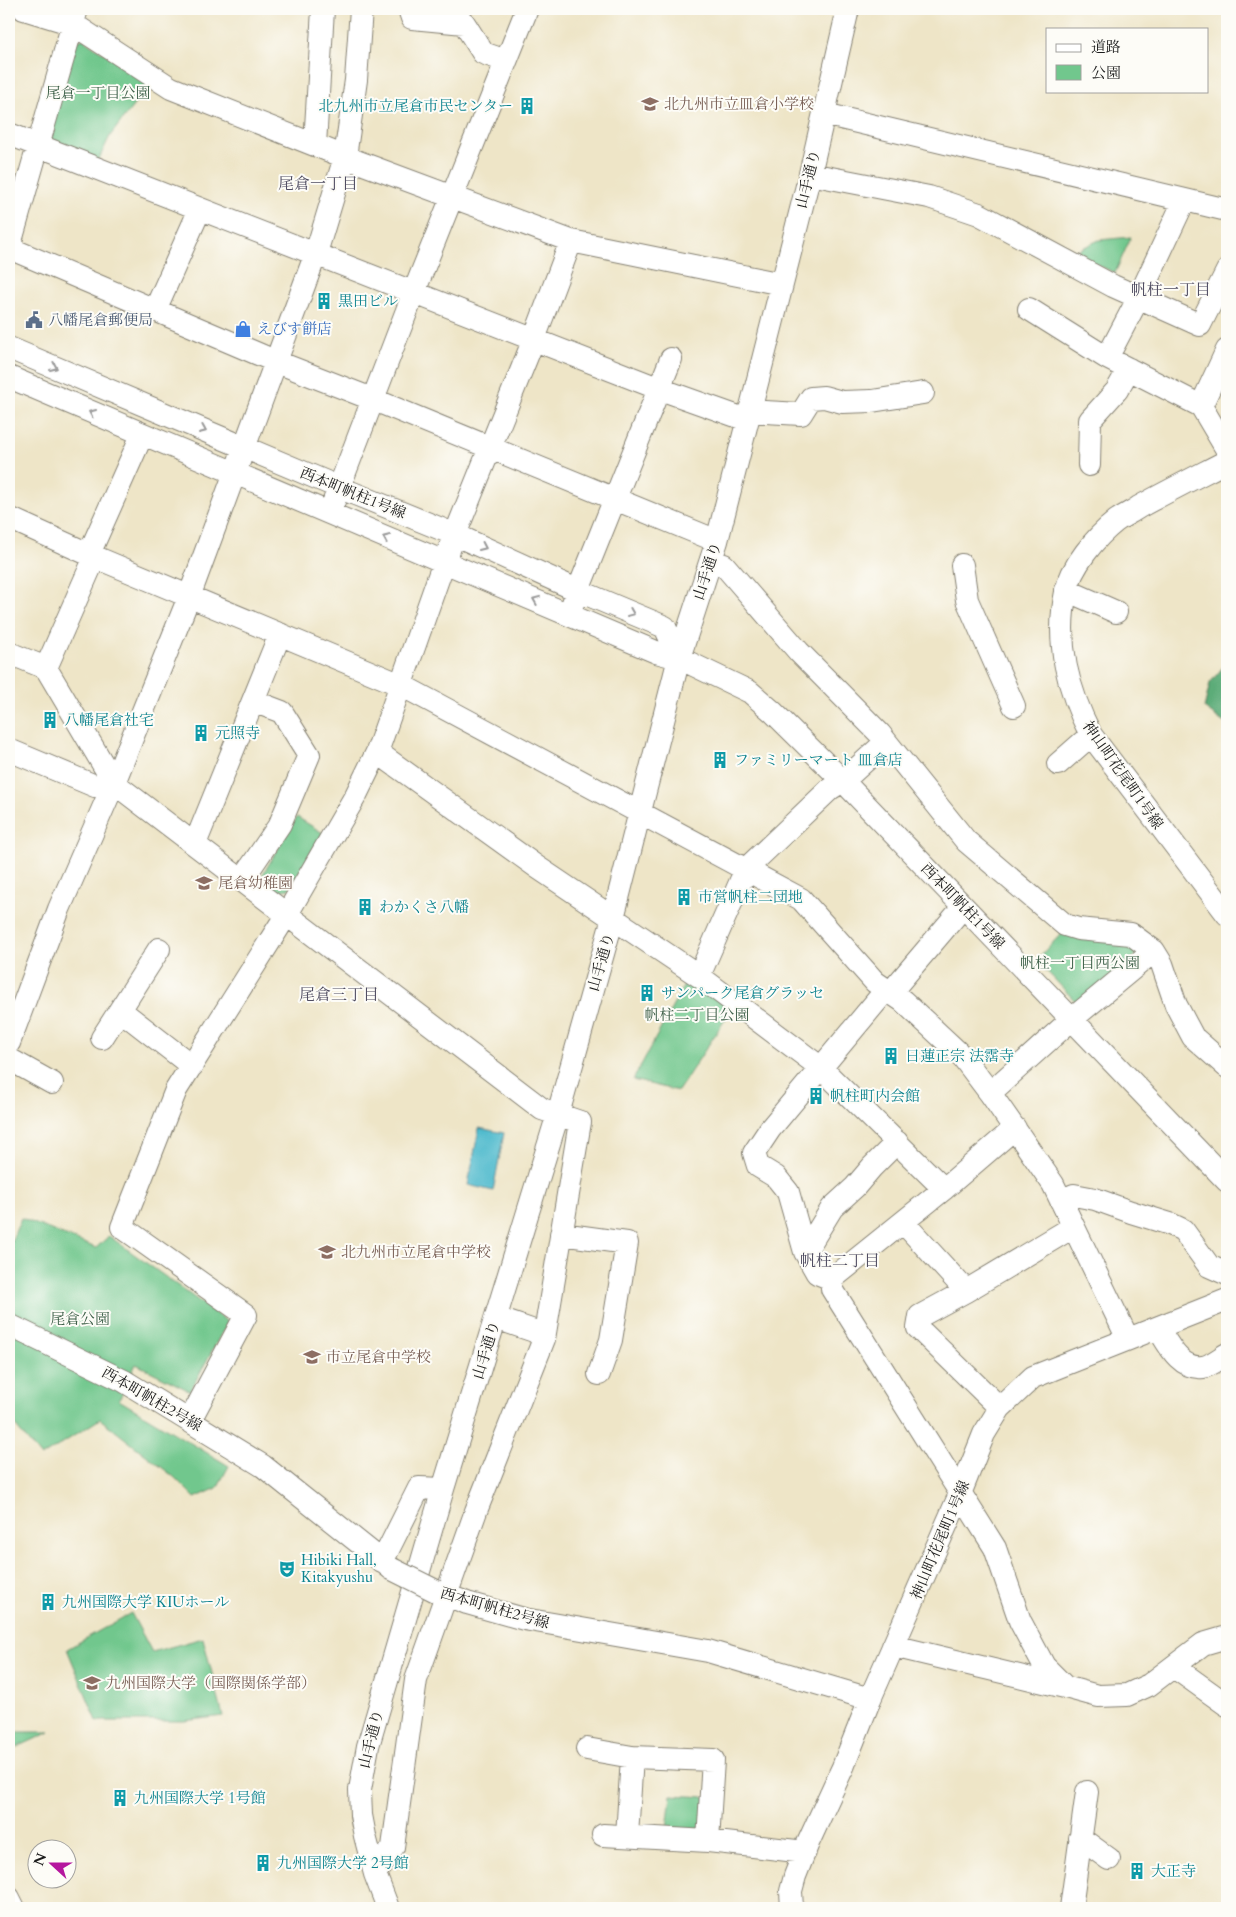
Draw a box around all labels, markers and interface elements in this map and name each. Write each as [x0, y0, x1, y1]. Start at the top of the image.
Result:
legend [1046, 28, 1208, 92]
text: 道路 [1091, 37, 1121, 57]
text: 公園 [1091, 63, 1121, 83]
park label: 尾倉一丁目公園 [45, 83, 151, 103]
school or university icon: 北九州市立皿倉小学校 [640, 94, 660, 114]
place label: 北九州市立皿倉小学校 [664, 94, 814, 114]
place label: 北九州市立尾倉市民センター [319, 96, 513, 116]
building icon: 北九州市立尾倉市民センター [517, 96, 537, 116]
street label: 山手通り [791, 147, 825, 211]
district label: 尾倉一丁目 [278, 173, 358, 195]
district label: 帆柱一丁目 [1131, 279, 1211, 301]
building icon: 黒田ビル [314, 291, 334, 311]
place label: 黒田ビル [338, 291, 398, 311]
public building icon: 八幡尾倉郵便局 [24, 310, 44, 330]
place label: 八幡尾倉郵便局 [48, 310, 153, 330]
shop icon: えびす餅店 [233, 319, 253, 339]
place label: えびす餅店 [257, 319, 332, 339]
one-way arrow [49, 361, 58, 372]
one-way arrow [88, 409, 97, 420]
one-way arrow [199, 425, 207, 435]
street label: 西本町帆柱1号線 [297, 463, 409, 523]
one-way arrow [382, 533, 391, 544]
street label: 山手通り [688, 539, 726, 603]
one-way arrow [478, 540, 487, 551]
one-way arrow [533, 596, 541, 606]
one-way arrow [626, 606, 635, 617]
building icon: 八幡尾倉社宅 [40, 710, 60, 730]
place label: 八幡尾倉社宅 [64, 710, 154, 730]
street label: 神山町花尾町1号線 [1078, 717, 1168, 833]
building icon: 元照寺 [191, 723, 211, 743]
place label: 元照寺 [215, 723, 260, 743]
building icon: ファミリーマート 皿倉店 [710, 750, 730, 770]
place label: ファミリーマート 皿倉店 [734, 750, 903, 770]
street label: 西本町帆柱1号線 [917, 859, 1009, 953]
school or university icon: 尾倉幼稚園 [194, 873, 214, 893]
place label: 尾倉幼稚園 [218, 873, 293, 893]
building icon: 市営帆柱二団地 [674, 887, 694, 907]
place label: 市営帆柱二団地 [698, 887, 803, 907]
building icon: わかくさ八幡 [355, 897, 375, 917]
place label: わかくさ八幡 [379, 897, 469, 917]
street label: 山手通り [583, 930, 619, 994]
park label: 帆柱一丁目西公園 [1020, 953, 1140, 973]
building icon: サンパーク尾倉グラッセ [637, 983, 657, 1003]
place label: サンパーク尾倉グラッセ [661, 983, 824, 1003]
district label: 尾倉三丁目 [299, 984, 379, 1006]
park label: 帆柱二丁目公園 [644, 1005, 750, 1025]
building icon: 日蓮正宗 法霑寺 [881, 1046, 901, 1066]
place label: 日蓮正宗 法霑寺 [905, 1046, 1014, 1066]
building icon: 帆柱町内会館 [806, 1086, 826, 1106]
place label: 帆柱町内会館 [830, 1086, 920, 1106]
school or university icon: 北九州市立尾倉中学校 [317, 1242, 337, 1262]
place label: 北九州市立尾倉中学校 [341, 1242, 491, 1262]
district label: 帆柱二丁目 [800, 1250, 880, 1272]
park label: 尾倉公園 [50, 1309, 110, 1329]
street label: 山手通り [468, 1318, 504, 1382]
school or university icon: 市立尾倉中学校 [302, 1347, 322, 1367]
place label: 市立尾倉中学校 [326, 1347, 431, 1367]
street label: 西本町帆柱2号線 [98, 1362, 206, 1436]
street label: 神山町花尾町1号線 [906, 1477, 974, 1603]
place label: Hibiki Hall, Kitakyushu [301, 1550, 377, 1587]
theatre icon: Hibiki Hall, Kitakyushu [277, 1559, 297, 1579]
street label: 西本町帆柱2号線 [438, 1583, 552, 1633]
building icon: 九州国際大学 KIUホール [38, 1592, 58, 1612]
place label: 九州国際大学 KIUホール [62, 1592, 229, 1612]
school or university icon: 九州国際大学（国際関係学部） [82, 1673, 102, 1693]
place label: 九州国際大学（国際関係学部） [106, 1673, 316, 1693]
street label: 山手通り [354, 1707, 388, 1771]
building icon: 九州国際大学 1号館 [110, 1788, 130, 1808]
place label: 九州国際大学 1号館 [134, 1788, 266, 1808]
north arrow [28, 1840, 78, 1890]
text: N [29, 1850, 51, 1869]
building icon: 九州国際大学 2号館 [253, 1853, 273, 1873]
place label: 九州国際大学 2号館 [277, 1853, 409, 1873]
building icon: 大正寺 [1127, 1861, 1147, 1881]
place label: 大正寺 [1151, 1861, 1196, 1881]

